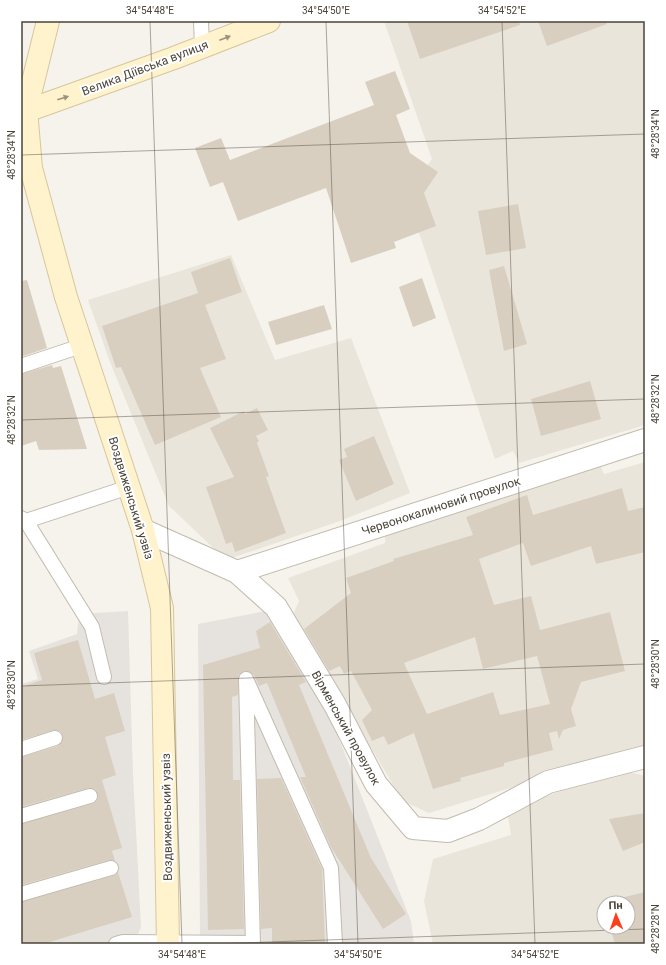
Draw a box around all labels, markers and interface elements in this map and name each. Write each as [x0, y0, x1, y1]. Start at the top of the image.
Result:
text: 34°54'48"E [126, 5, 174, 16]
text: 34°54'50"E [302, 5, 350, 16]
text: 34°54'52"E [478, 5, 526, 16]
one-way arrow [219, 35, 231, 41]
street label: Велика Діївська вулиця [80, 37, 210, 99]
one-way arrow [58, 95, 70, 101]
text: 48°28'34"N [650, 109, 661, 159]
text: 48°28'34"N [6, 130, 17, 180]
text: 48°28'32"N [650, 374, 661, 424]
text: 48°28'32"N [6, 395, 17, 445]
street label: Воздвиженський узвіз [106, 435, 156, 561]
street label: Червонокалиновий провулок [360, 474, 523, 538]
text: 48°28'30"N [650, 639, 661, 689]
text: 48°28'30"N [6, 660, 17, 710]
street label: Вірменський провулок [309, 668, 384, 788]
street label: Воздвиженський узвіз [159, 753, 175, 881]
north arrow [596, 895, 636, 935]
text: Пн [608, 899, 623, 912]
text: 48°28'28"N [650, 904, 661, 954]
text: 34°54'48"E [158, 949, 206, 960]
text: 34°54'50"E [334, 949, 382, 960]
text: 34°54'52"E [511, 949, 559, 960]

